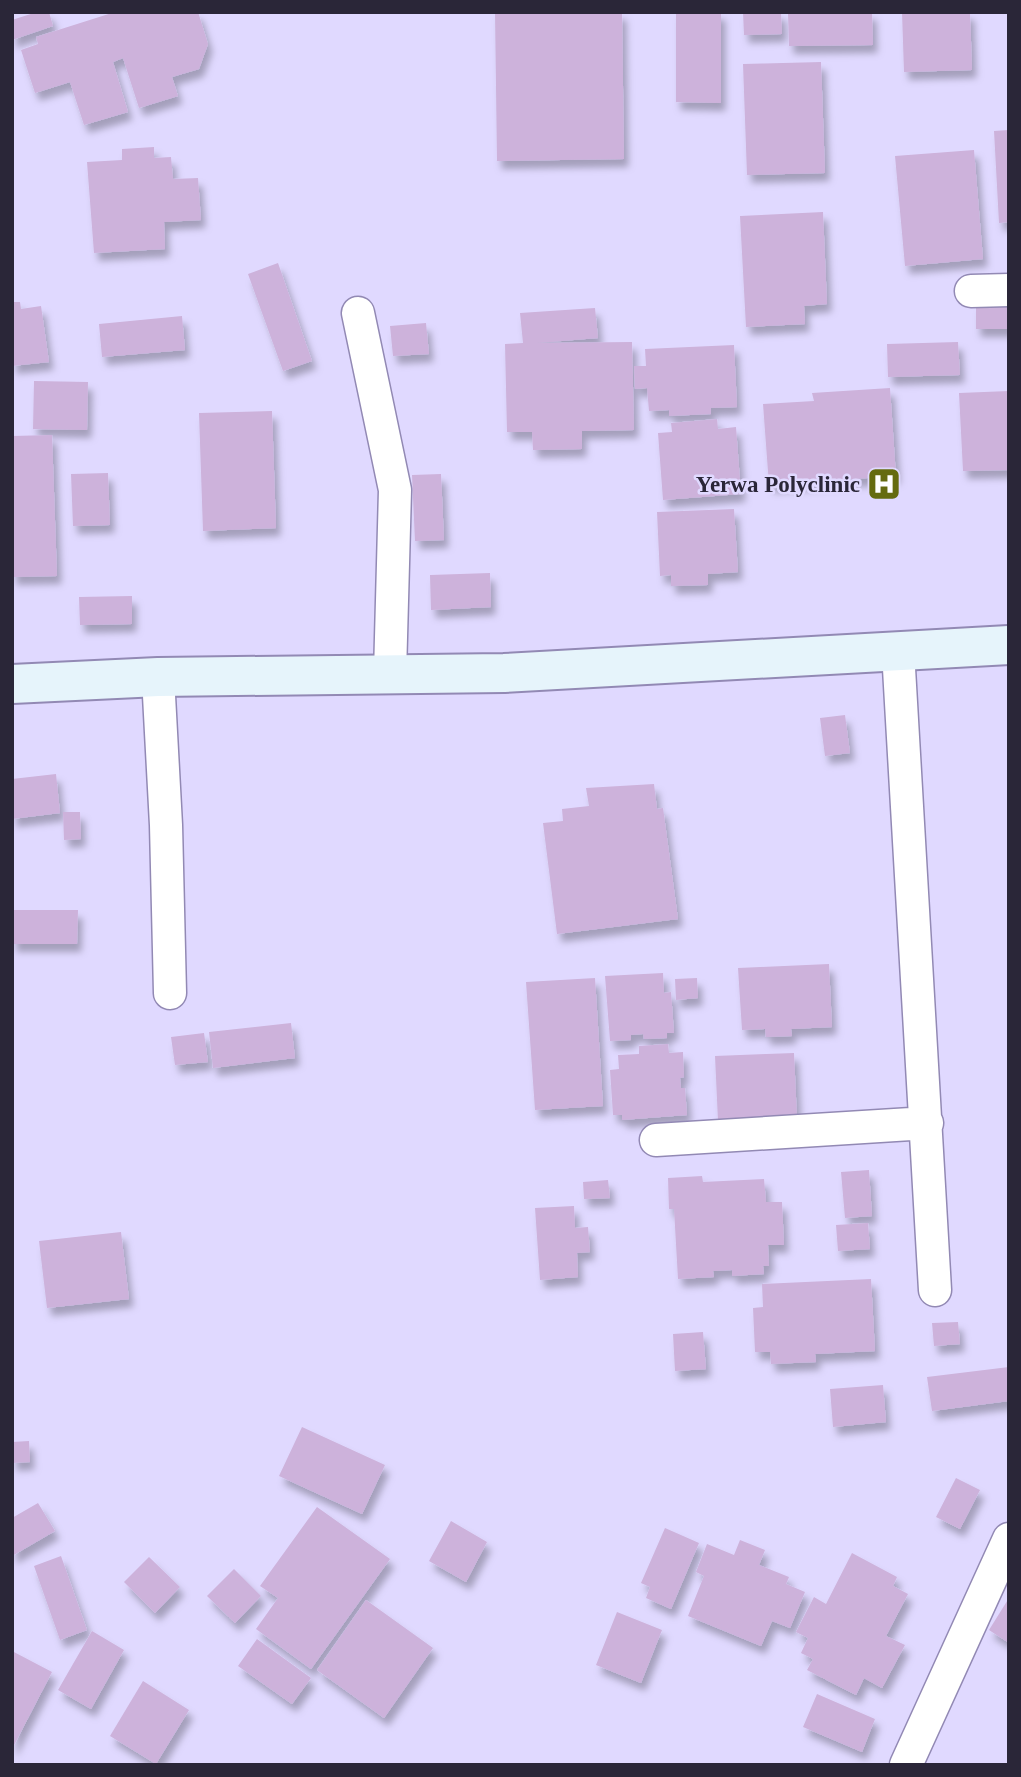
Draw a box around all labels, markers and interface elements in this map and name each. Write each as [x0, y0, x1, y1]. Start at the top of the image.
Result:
hospital icon: Yerwa Polyclinic [865, 465, 903, 503]
place label: Yerwa Polyclinic [696, 472, 860, 497]

